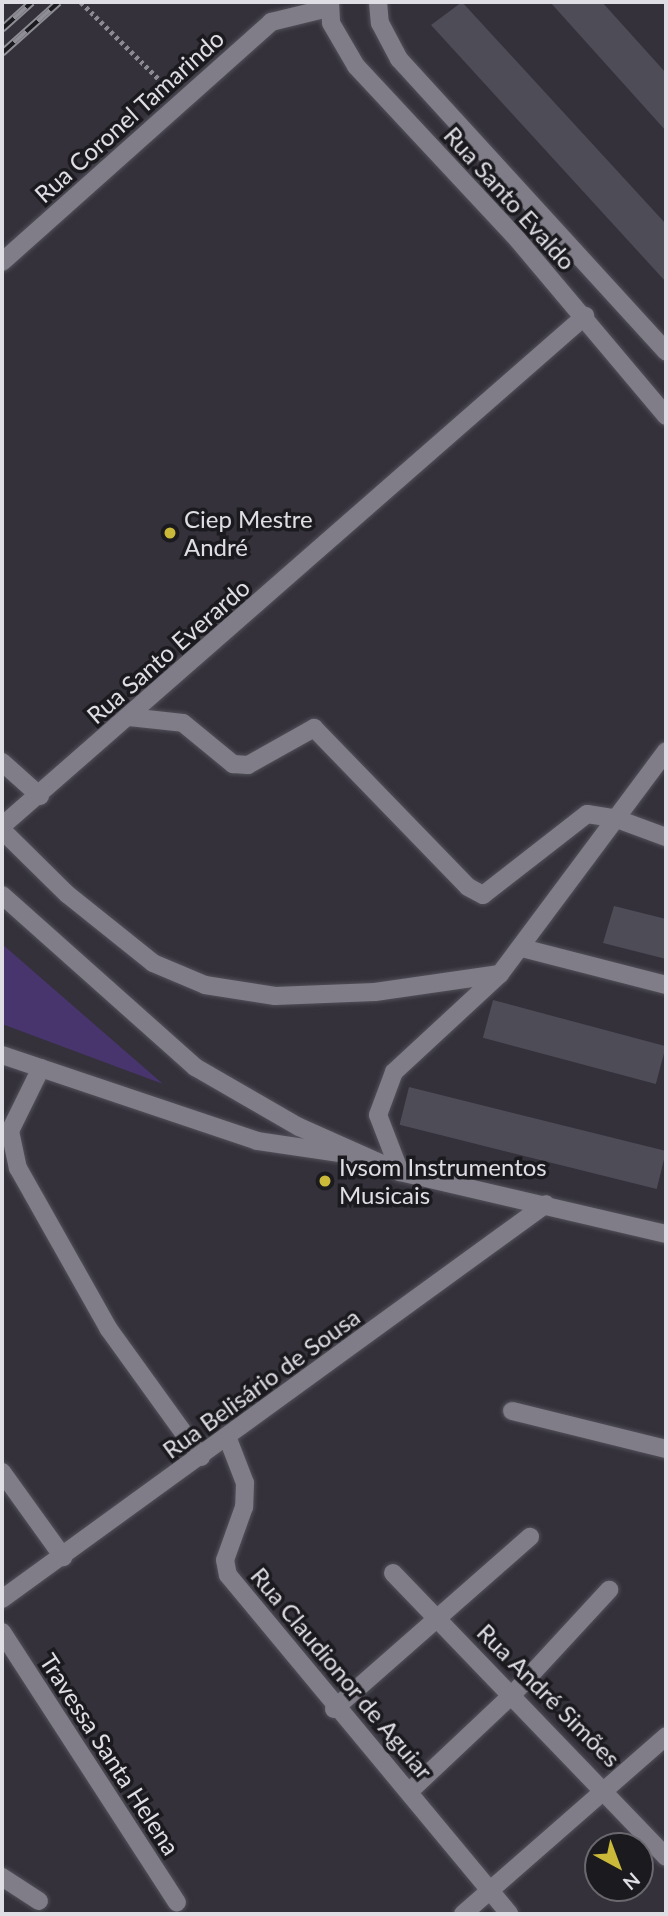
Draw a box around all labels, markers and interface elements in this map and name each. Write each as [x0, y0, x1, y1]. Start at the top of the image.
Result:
street label: Rua Coronel Tamarindo [28, 23, 230, 209]
street label: Rua Santo Evaldo [438, 121, 582, 275]
place label: Ciep Mestre André [184, 505, 313, 561]
marker: Ciep Mestre André [162, 525, 178, 541]
street label: Rua Santo Everardo [81, 573, 255, 729]
place label: Ivsom Instrumentos Musicais [339, 1153, 547, 1209]
marker: Ivsom Instrumentos Musicais [317, 1173, 333, 1189]
street label: Rua Belisário de Sousa [157, 1302, 365, 1464]
street label: Rua Claudionor de Aguiar [245, 1561, 439, 1785]
street label: Rua André Simões [471, 1617, 627, 1773]
street label: Travessa Santa Helena [34, 1648, 186, 1860]
north arrow [584, 1832, 654, 1902]
text: N [619, 1868, 645, 1895]

